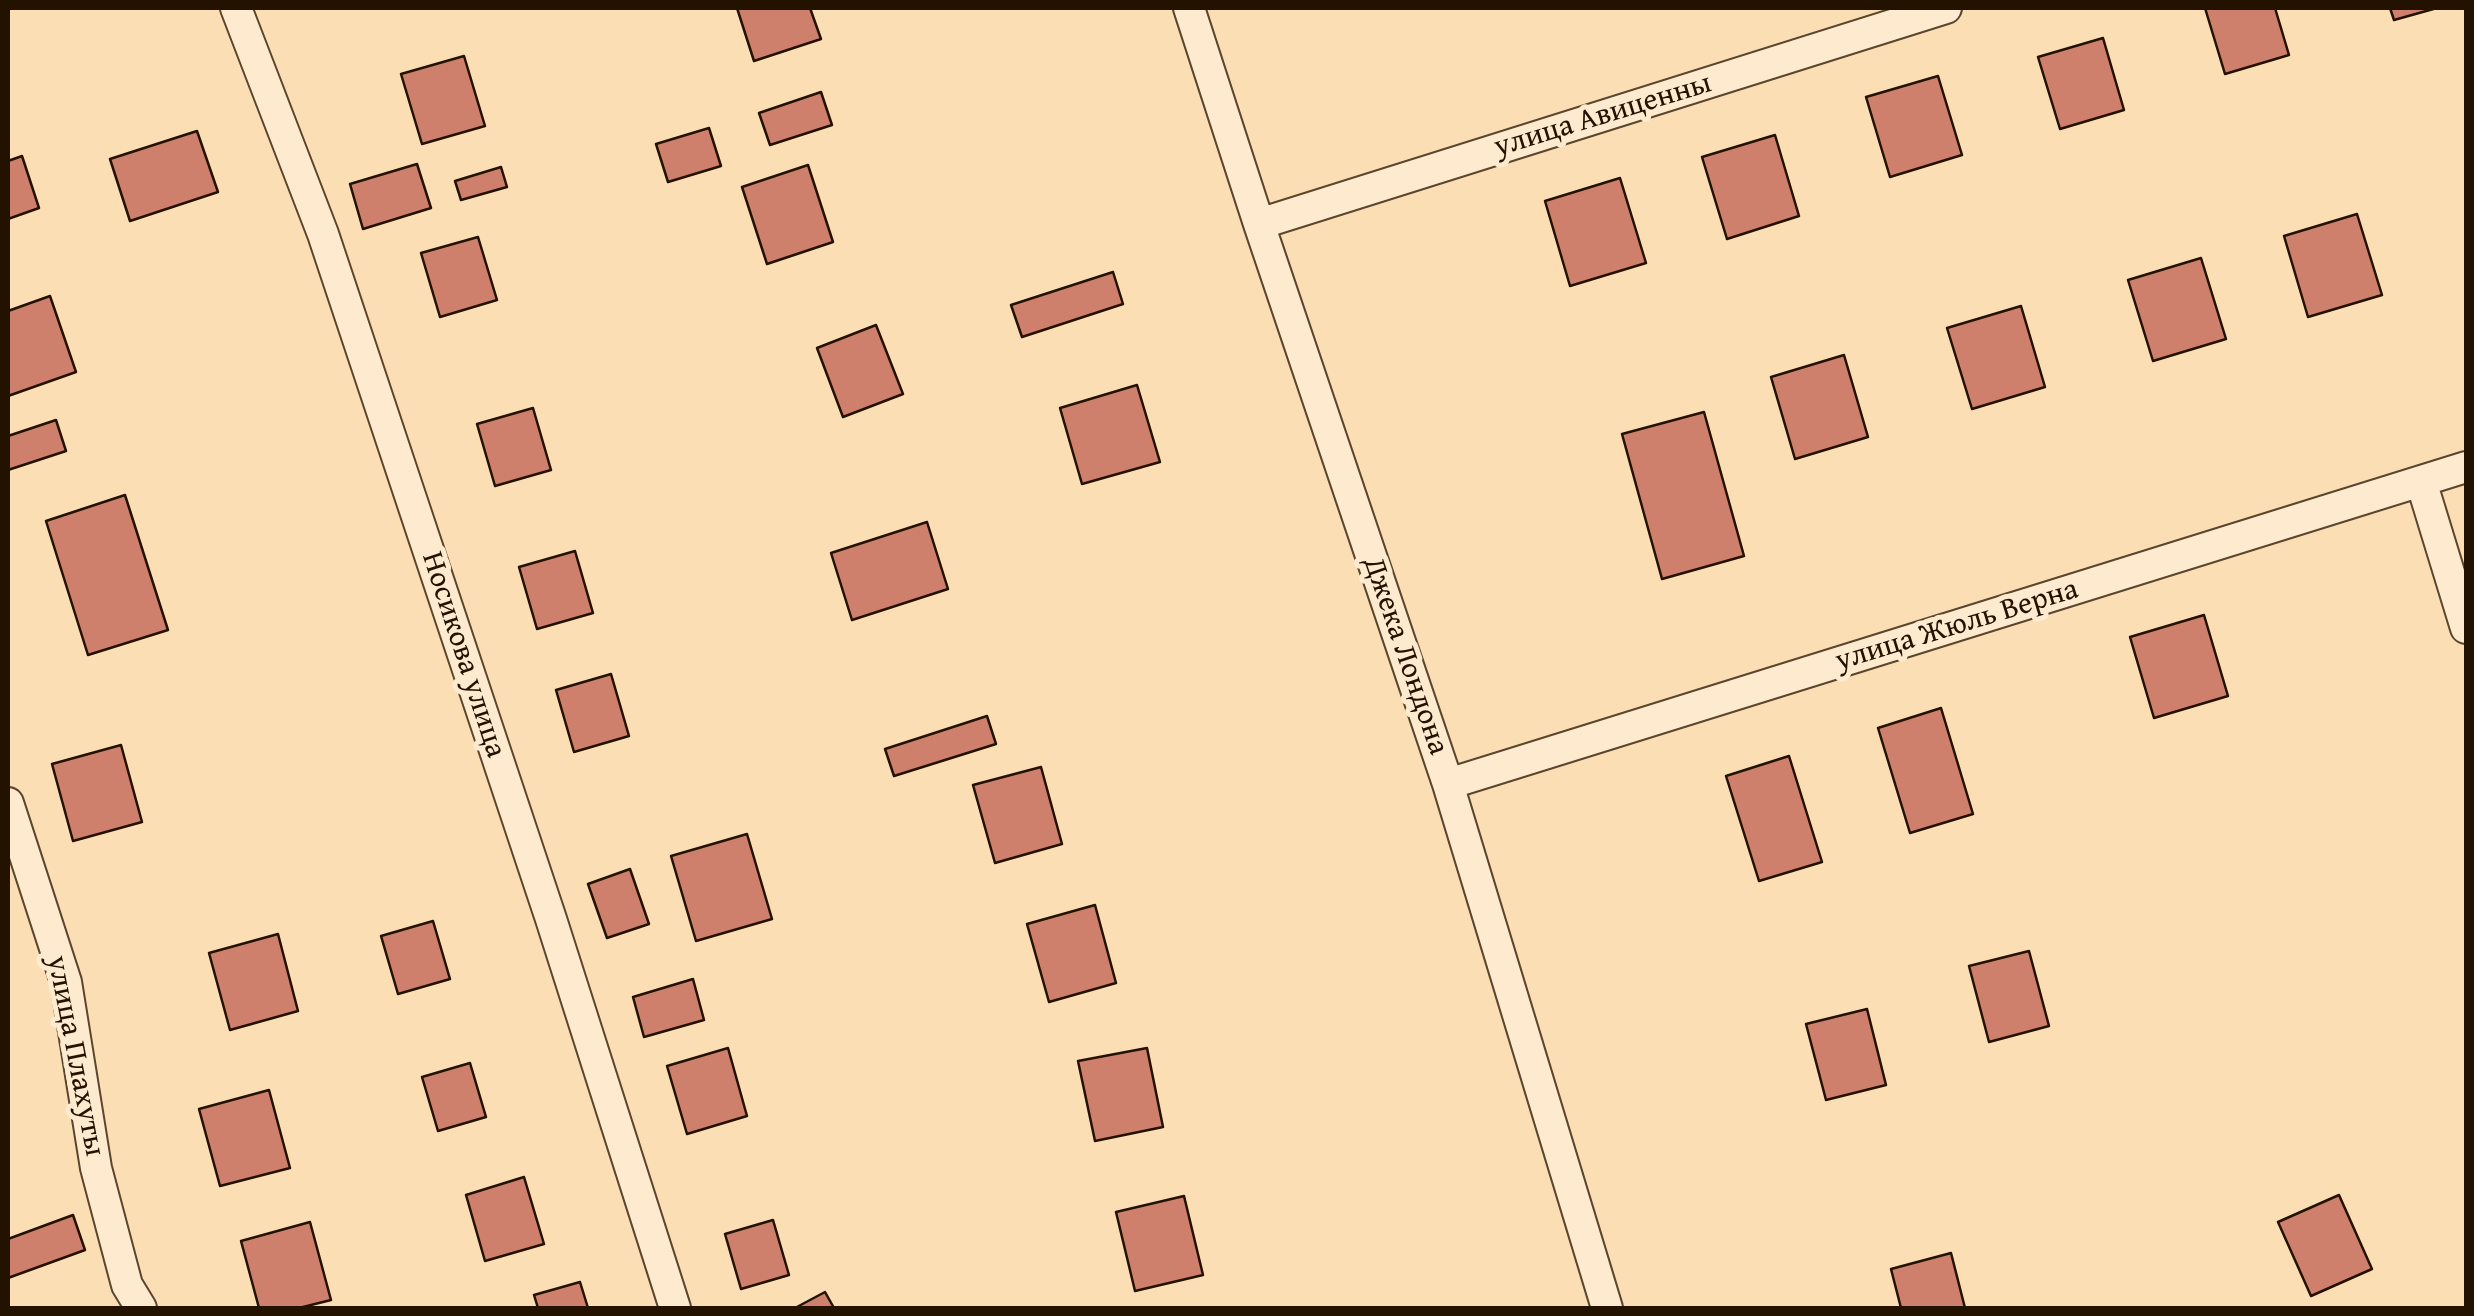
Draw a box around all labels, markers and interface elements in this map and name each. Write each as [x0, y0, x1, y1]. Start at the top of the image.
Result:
street label: улица Авиценны [1490, 66, 1716, 166]
street label: Носикова улица [413, 548, 513, 762]
street label: Джека Лондона [1354, 552, 1456, 760]
street label: улица Жюль Верна [1831, 572, 2083, 680]
street label: улица Плахуты [38, 953, 112, 1159]

